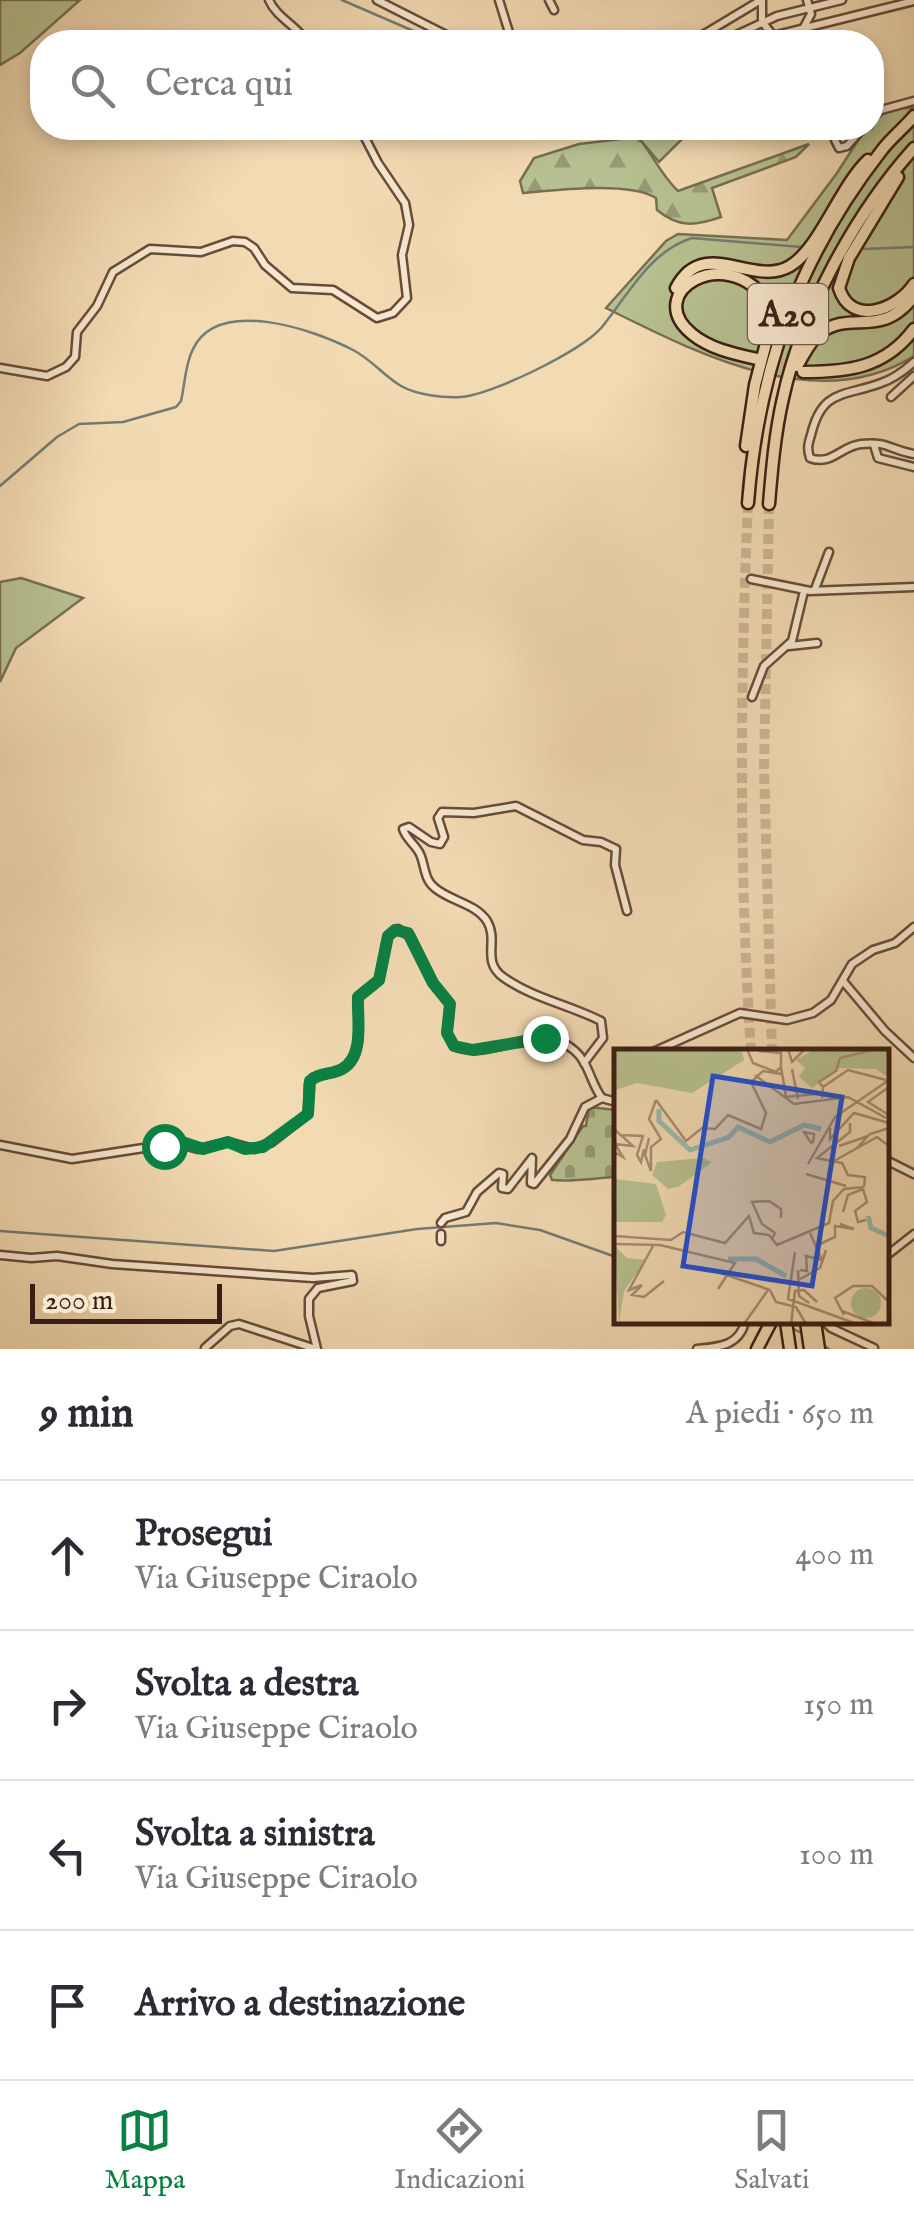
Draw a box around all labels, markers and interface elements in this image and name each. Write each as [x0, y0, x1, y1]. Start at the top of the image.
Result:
search box [30, 30, 884, 140]
icon: search [65, 58, 120, 113]
text: Cerca qui [145, 61, 293, 109]
road number: A20 [748, 284, 828, 344]
route end [523, 1016, 569, 1062]
inset map [614, 1049, 889, 1324]
route start [142, 1124, 188, 1170]
scale bar [30, 1279, 222, 1324]
text: 200 m [45, 1284, 113, 1319]
text: 9 min [40, 1388, 134, 1441]
text: A piedi · 650 m [686, 1394, 874, 1435]
text: Prosegui [135, 1511, 273, 1559]
icon: ahead [40, 1528, 95, 1583]
text: 400 m [795, 1535, 874, 1576]
text: Via Giuseppe Ciraolo [135, 1559, 418, 1600]
text: Svolta a destra [135, 1661, 358, 1709]
icon: right [40, 1678, 95, 1733]
text: 150 m [803, 1685, 874, 1726]
text: Via Giuseppe Ciraolo [135, 1709, 418, 1750]
text: Svolta a sinistra [135, 1811, 375, 1859]
icon: left [40, 1828, 95, 1883]
text: 100 m [799, 1835, 874, 1876]
text: Via Giuseppe Ciraolo [135, 1859, 418, 1900]
icon: arrive [40, 1978, 95, 2033]
text: Arrivo a destinazione [135, 1981, 465, 2029]
tab: Mappa [104, 2103, 185, 2198]
tab: Indicazioni [394, 2103, 525, 2198]
tab: Salvati [734, 2103, 810, 2198]

